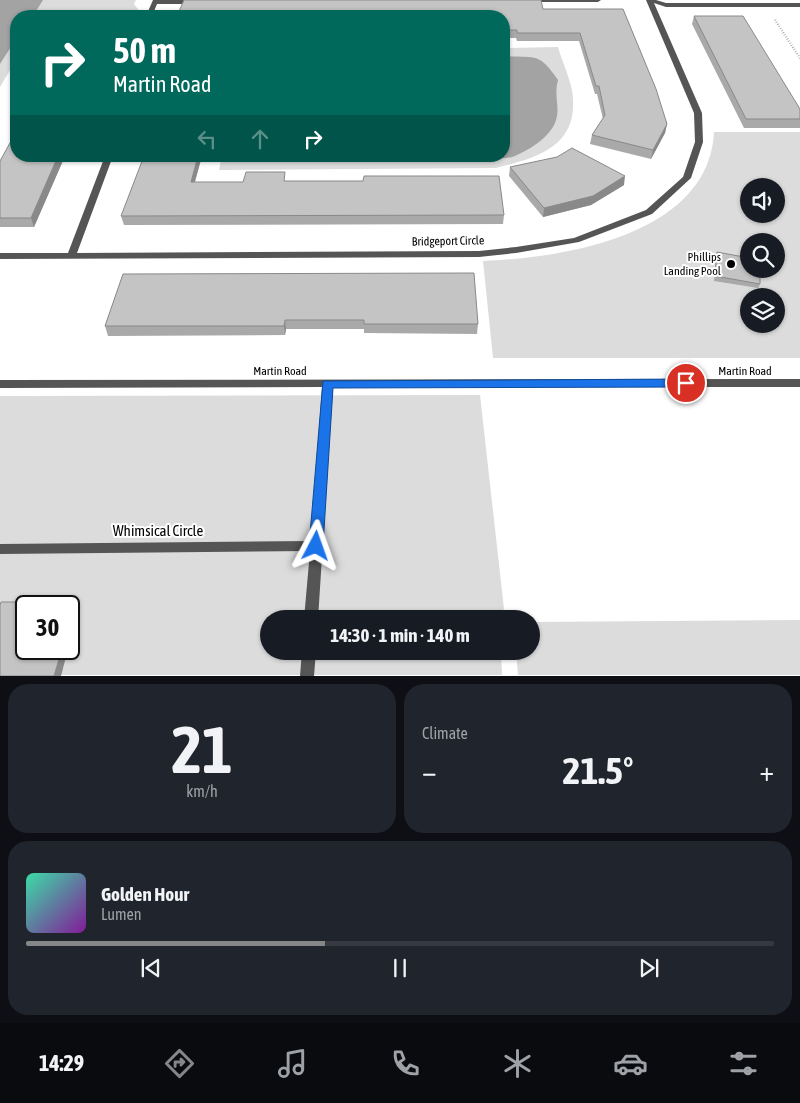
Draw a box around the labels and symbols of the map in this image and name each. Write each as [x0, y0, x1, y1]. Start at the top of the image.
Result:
street label: Bridgeport Circle [412, 233, 484, 249]
place label: Phillips Landing Pool [664, 250, 722, 278]
marker: Phillips Landing Pool [725, 258, 737, 270]
pin [665, 362, 707, 404]
street label: Martin Road [253, 364, 307, 378]
street label: Martin Road [718, 364, 772, 378]
position arrow [289, 519, 341, 571]
street label: Whimsical Circle [113, 522, 203, 539]
speed limit sign: 30 [15, 595, 80, 660]

